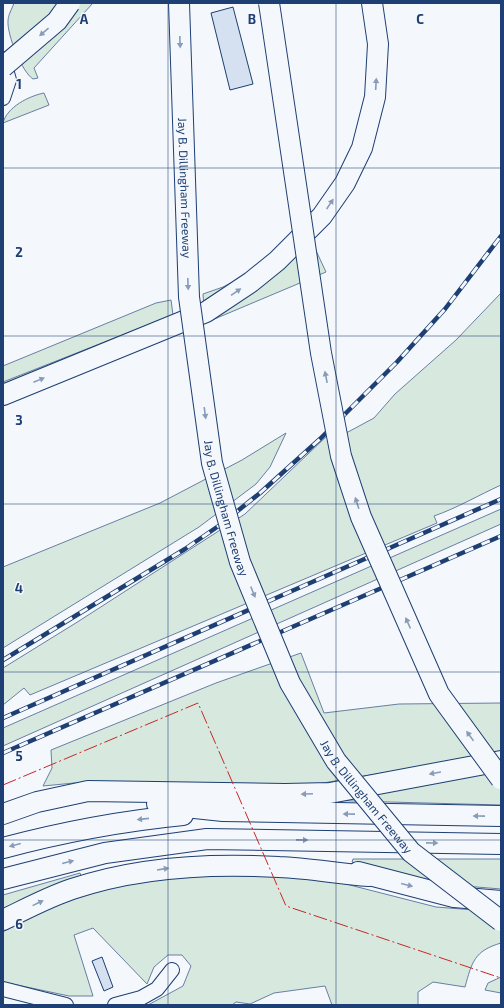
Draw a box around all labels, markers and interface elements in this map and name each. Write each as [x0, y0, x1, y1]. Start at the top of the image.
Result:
text: A [80, 11, 89, 27]
text: B [248, 11, 256, 27]
text: C [416, 11, 424, 27]
one-way arrow [39, 27, 50, 36]
one-way arrow [177, 36, 184, 48]
text: 1 [16, 76, 22, 92]
one-way arrow [372, 78, 379, 90]
street label: Jay B. Dillingham Freeway [176, 117, 195, 259]
one-way arrow [326, 199, 334, 210]
text: 2 [15, 244, 23, 260]
one-way arrow [185, 278, 192, 290]
one-way arrow [230, 289, 242, 296]
one-way arrow [323, 371, 329, 383]
one-way arrow [34, 377, 45, 383]
one-way arrow [202, 407, 208, 419]
text: 3 [15, 412, 23, 428]
street label: Jay B. Dillingham Freeway [202, 439, 252, 579]
one-way arrow [354, 497, 360, 509]
text: 4 [15, 580, 23, 596]
one-way arrow [250, 586, 256, 598]
one-way arrow [405, 617, 411, 628]
one-way arrow [466, 731, 474, 741]
street label: Jay B. Dillingham Freeway [318, 737, 416, 856]
text: 5 [15, 748, 23, 764]
one-way arrow [429, 771, 441, 777]
one-way arrow [301, 790, 313, 797]
one-way arrow [343, 810, 355, 817]
one-way arrow [472, 813, 485, 819]
one-way arrow [137, 816, 149, 822]
one-way arrow [296, 837, 308, 844]
one-way arrow [426, 840, 439, 846]
one-way arrow [9, 842, 21, 848]
one-way arrow [62, 859, 74, 865]
one-way arrow [157, 866, 169, 872]
one-way arrow [401, 882, 413, 888]
one-way arrow [32, 900, 44, 906]
text: 6 [15, 916, 23, 932]

